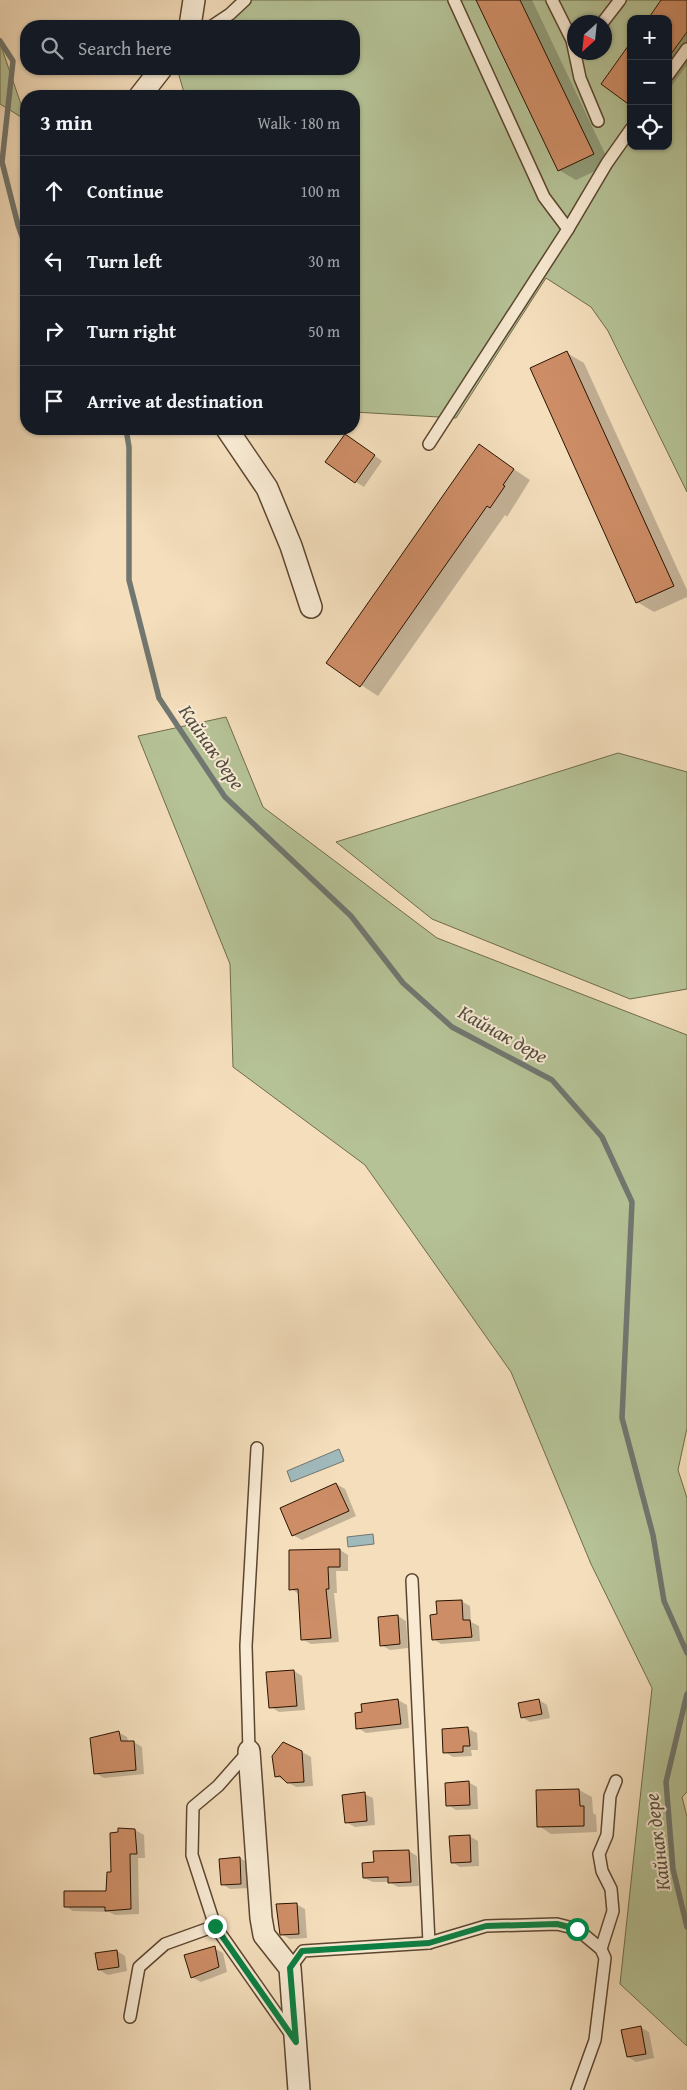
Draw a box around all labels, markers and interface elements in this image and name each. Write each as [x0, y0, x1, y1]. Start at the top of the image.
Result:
north arrow [567, 15, 612, 60]
map controls [627, 15, 672, 150]
button: + [627, 15, 672, 60]
search box [20, 20, 360, 75]
icon: search [38, 34, 66, 62]
text: Search here [78, 34, 172, 62]
button: − [627, 60, 672, 105]
button: locate [627, 105, 672, 150]
text: 3 min [40, 107, 92, 138]
text: Walk · 180 m [257, 111, 340, 135]
icon: ahead [40, 177, 68, 205]
text: Continue [87, 177, 164, 205]
text: 100 m [300, 179, 340, 203]
icon: left [40, 247, 68, 275]
text: Turn left [87, 247, 162, 275]
text: 30 m [308, 249, 340, 273]
icon: right [40, 317, 68, 345]
text: Turn right [87, 317, 176, 345]
text: 50 m [308, 319, 340, 343]
icon: arrive [40, 387, 68, 415]
text: Arrive at destination [87, 387, 263, 415]
water label: Кайнак дере [172, 698, 252, 795]
water label: Кайнак дере [453, 997, 553, 1070]
water label: Кайнак дере [636, 1792, 677, 1893]
route end [204, 1915, 227, 1938]
route start [566, 1918, 589, 1941]

